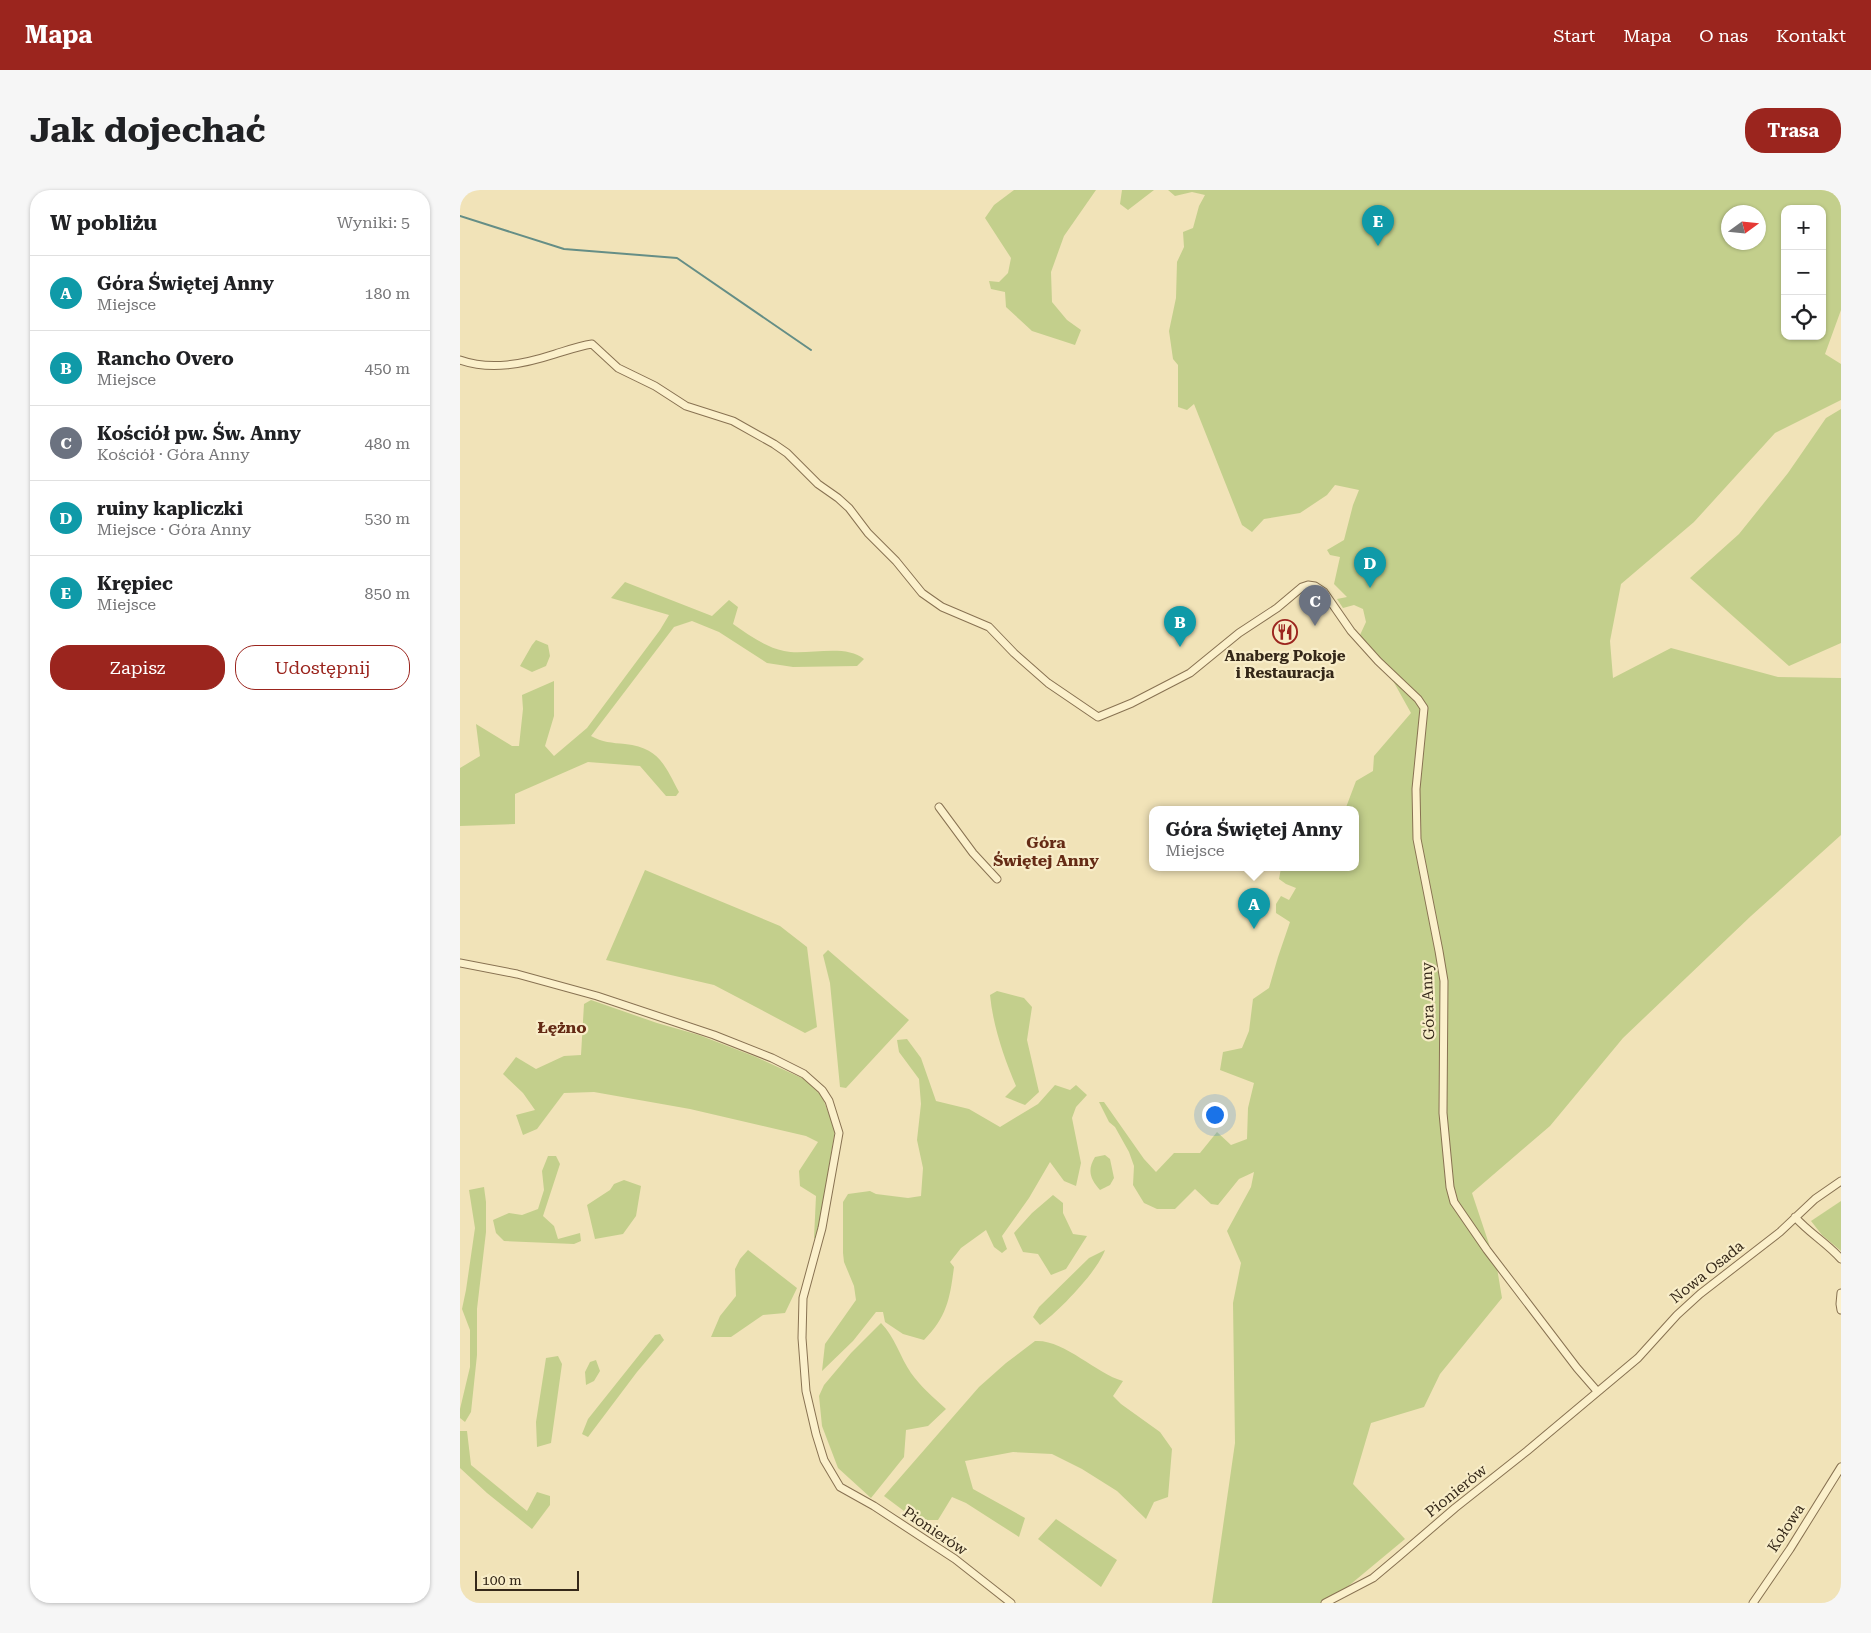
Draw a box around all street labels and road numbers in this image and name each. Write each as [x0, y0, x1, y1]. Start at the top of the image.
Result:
street label: Góra Anny [1418, 962, 1438, 1040]
street label: Nowa Osada [1667, 1237, 1747, 1307]
street label: Pionierów [1422, 1460, 1491, 1521]
street label: Kołowa [1764, 1501, 1808, 1555]
street label: Pionierów [899, 1503, 971, 1559]

